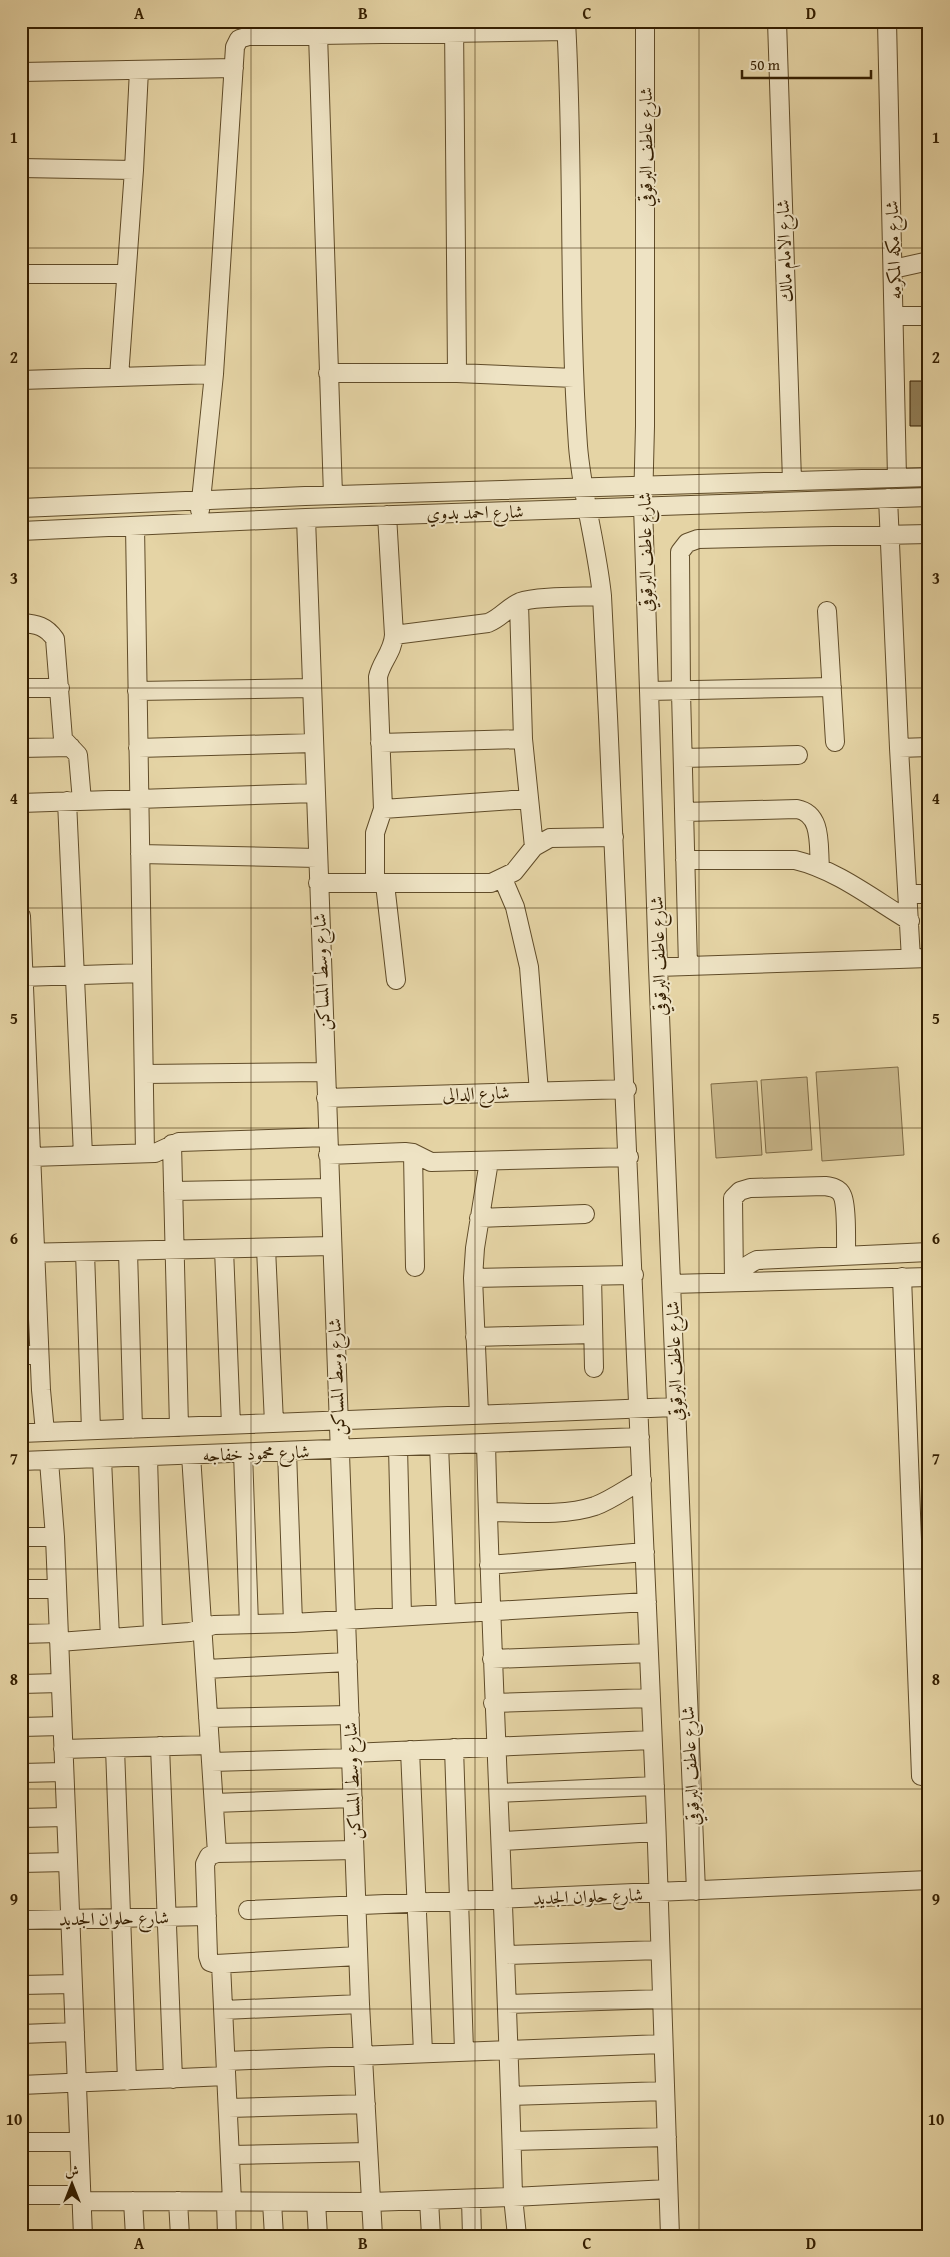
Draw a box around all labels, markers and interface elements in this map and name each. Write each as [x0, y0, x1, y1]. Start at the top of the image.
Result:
text: A [134, 1, 145, 25]
text: B [358, 1, 368, 25]
text: C [582, 1, 592, 25]
text: D [806, 1, 816, 25]
scale bar [742, 48, 871, 80]
text: 50 m [750, 54, 781, 75]
street label: شارع عاطف البرقوقي [632, 87, 661, 207]
text: 1 [10, 125, 18, 149]
text: 1 [932, 125, 940, 149]
street label: شارع الامام مالك [769, 199, 802, 303]
street label: شارع مكه المكرمه [878, 200, 910, 300]
text: 2 [10, 345, 18, 369]
text: 2 [932, 345, 940, 369]
street label: شارع عاطف البرقوقي [630, 492, 662, 612]
street label: شارع احمد بدوي [426, 498, 524, 528]
text: 3 [10, 566, 18, 590]
text: 3 [932, 566, 940, 590]
text: 4 [10, 786, 18, 810]
text: 4 [932, 786, 940, 810]
street label: شارع عاطف البرقوقي [642, 896, 676, 1016]
street label: شارع وسط المساكن [305, 913, 339, 1031]
text: 5 [10, 1006, 18, 1030]
text: 5 [932, 1006, 940, 1030]
street label: شارع الدالى [442, 1078, 510, 1110]
text: 6 [10, 1226, 18, 1250]
text: 6 [932, 1226, 940, 1250]
street label: شارع عاطف البرقوقي [658, 1301, 692, 1421]
street label: شارع وسط المساكن [320, 1318, 354, 1436]
street label: شارع محمود خفاجه [202, 1438, 310, 1470]
text: 7 [10, 1446, 18, 1470]
text: 7 [932, 1446, 940, 1470]
text: 8 [10, 1667, 18, 1691]
text: 8 [932, 1667, 940, 1691]
street label: شارع عاطف البرقوقي [673, 1705, 709, 1827]
street label: شارع وسط المساكن [336, 1722, 370, 1840]
street label: شارع حلوان الجديد [533, 1881, 644, 1913]
text: 9 [10, 1887, 18, 1911]
text: 9 [932, 1887, 940, 1911]
street label: شارع حلوان الجديد [59, 1904, 169, 1934]
text: 10 [6, 2107, 22, 2131]
text: 10 [928, 2107, 944, 2131]
north arrow [48, 2160, 98, 2210]
text: ش [65, 2161, 79, 2181]
text: A [134, 2231, 145, 2255]
text: B [358, 2231, 368, 2255]
text: C [582, 2231, 592, 2255]
text: D [806, 2231, 816, 2255]

